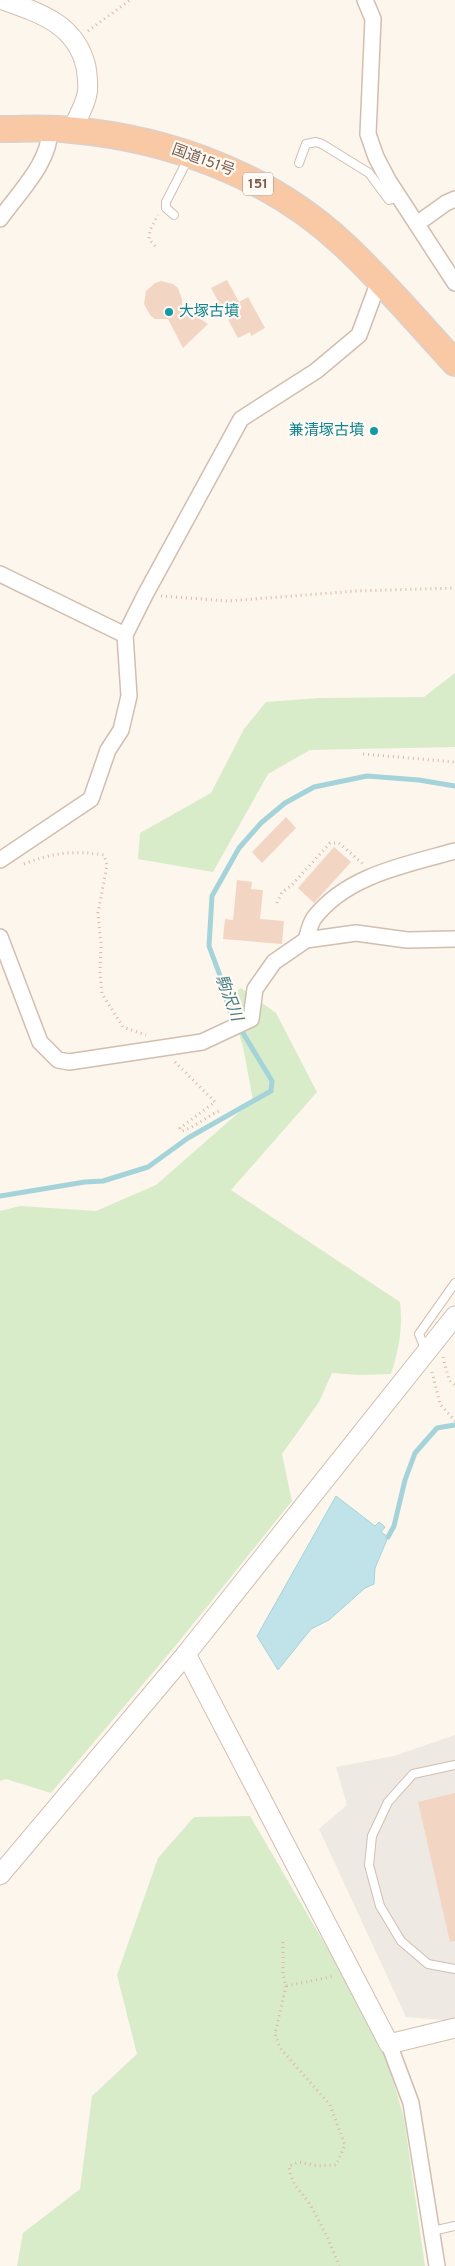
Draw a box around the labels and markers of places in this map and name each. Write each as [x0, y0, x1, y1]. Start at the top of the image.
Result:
place label: 大塚古墳 [179, 303, 239, 322]
marker: 大塚古墳 [163, 306, 175, 318]
place label: 兼清塚古墳 [289, 422, 364, 441]
marker: 兼清塚古墳 [368, 425, 380, 437]

